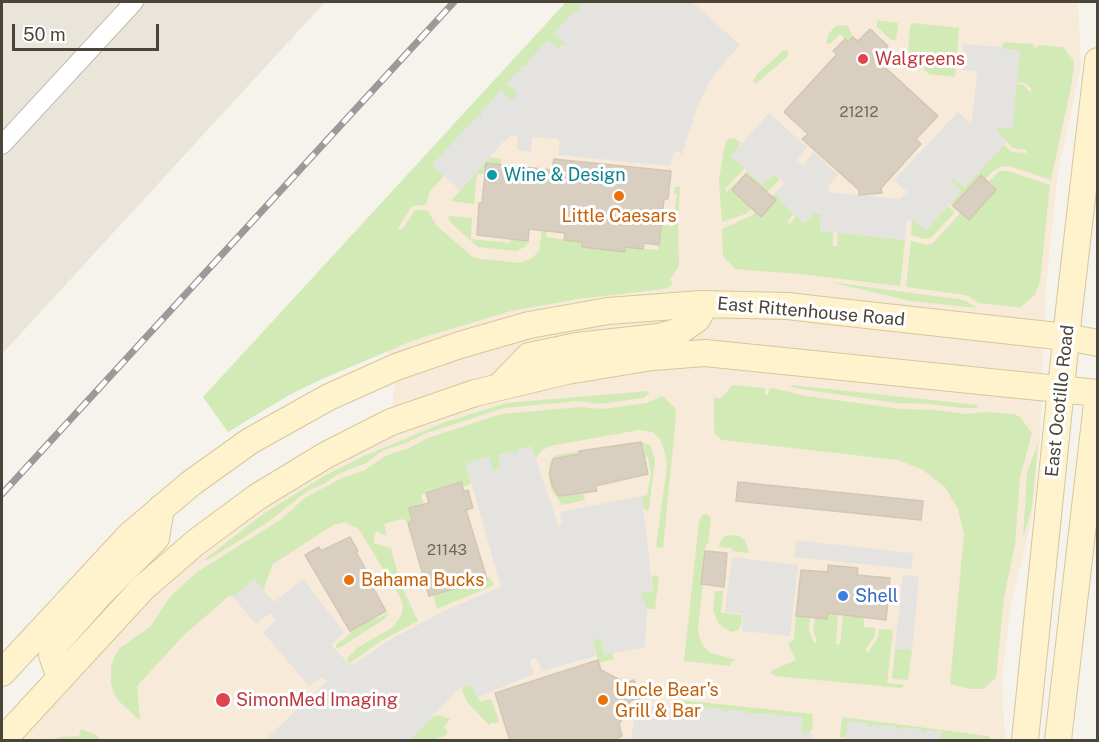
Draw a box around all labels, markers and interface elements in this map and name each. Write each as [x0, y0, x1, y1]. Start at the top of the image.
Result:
scale bar [15, 12, 162, 50]
text: 50 m [23, 24, 66, 45]
place label: Walgreens [875, 48, 965, 70]
marker: Walgreens [856, 52, 870, 66]
house number: 21212 [839, 103, 879, 121]
place label: Wine & Design [504, 164, 626, 186]
marker: Wine & Design [485, 168, 499, 182]
marker: Little Caesars [612, 189, 626, 203]
place label: Little Caesars [561, 205, 677, 227]
street label: East Rittenhouse Road [716, 293, 906, 331]
street label: East Ocotillo Road [1041, 324, 1079, 478]
house number: 21143 [427, 541, 467, 559]
place label: Bahama Bucks [361, 569, 484, 591]
marker: Bahama Bucks [342, 573, 356, 587]
place label: Shell [855, 585, 898, 607]
marker: Shell [836, 589, 850, 603]
place label: Uncle Bear's Grill & Bar [615, 679, 719, 722]
place label: SimonMed Imaging [236, 689, 398, 711]
marker: SimonMed Imaging [214, 691, 232, 709]
marker: Uncle Bear's Grill & Bar [596, 693, 610, 707]

